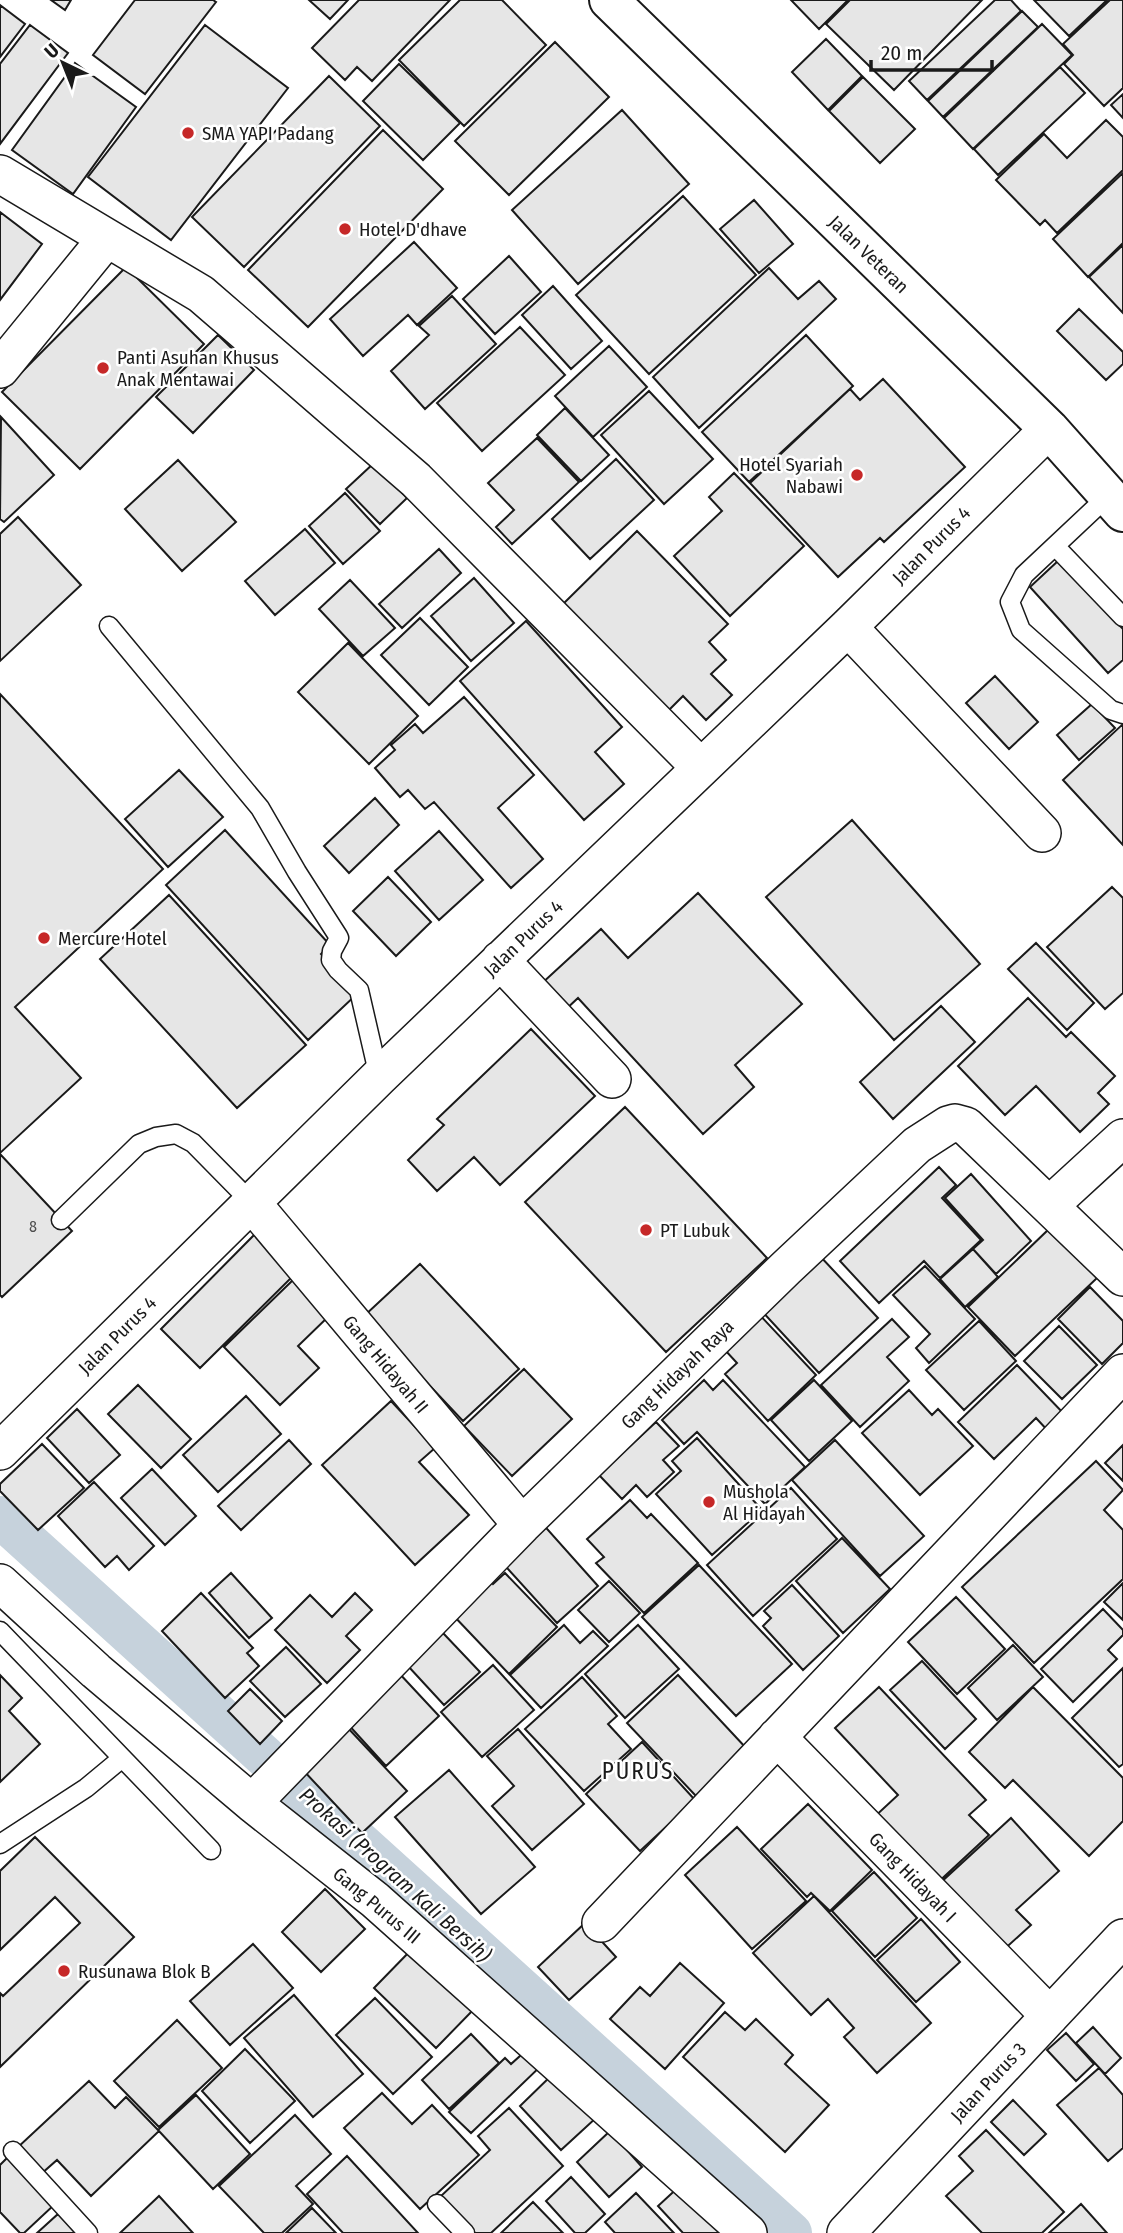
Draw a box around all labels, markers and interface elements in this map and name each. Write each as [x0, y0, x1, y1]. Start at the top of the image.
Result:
north arrow [28, 28, 98, 98]
scale bar [871, 28, 992, 72]
text: U [40, 39, 64, 63]
text: 20 m [881, 40, 922, 66]
place label: SMA YAPI Padang [202, 122, 334, 145]
marker: SMA YAPI Padang [180, 125, 196, 141]
street label: Jalan Veteran [824, 211, 913, 298]
place label: Hotel D'dhave [359, 218, 467, 241]
marker: Hotel D'dhave [337, 221, 353, 237]
place label: Panti Asuhan Khusus Anak Mentawai [117, 346, 279, 391]
marker: Panti Asuhan Khusus Anak Mentawai [95, 360, 111, 376]
place label: Hotel Syariah Nabawi [739, 453, 843, 498]
marker: Hotel Syariah Nabawi [849, 467, 865, 483]
street label: Jalan Purus 4 [888, 502, 975, 589]
street label: Jalan Purus 4 [479, 895, 568, 982]
place label: Mercure Hotel [58, 927, 167, 950]
marker: Mercure Hotel [36, 930, 52, 946]
house number: 8 [29, 1217, 37, 1236]
place label: PT Lubuk [660, 1219, 730, 1242]
marker: PT Lubuk [638, 1222, 654, 1238]
street label: Jalan Purus 4 [74, 1292, 161, 1379]
street label: Gang Hidayah II [338, 1311, 433, 1418]
street label: Gang Hidayah Raya [616, 1315, 739, 1434]
place label: Mushola Al Hidayah [723, 1480, 806, 1525]
marker: Mushola Al Hidayah [701, 1494, 717, 1510]
district label: PURUS [602, 1757, 674, 1785]
water label: Prokasi (Program Kali Bersih) [294, 1782, 496, 1968]
street label: Gang Hidayah I [864, 1828, 961, 1927]
street label: Gang Purus III [328, 1862, 425, 1949]
place label: Rusunawa Blok B [78, 1960, 211, 1983]
marker: Rusunawa Blok B [56, 1963, 72, 1979]
street label: Jalan Purus 3 [946, 2038, 1031, 2127]

